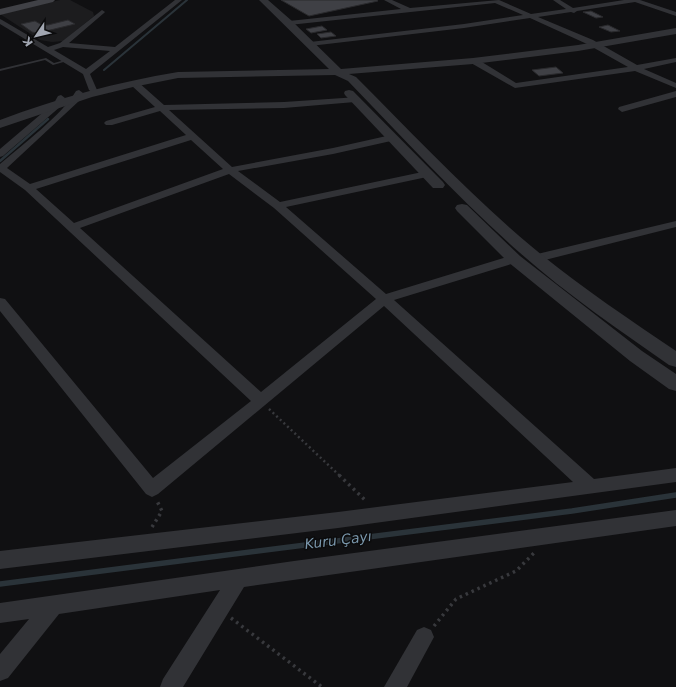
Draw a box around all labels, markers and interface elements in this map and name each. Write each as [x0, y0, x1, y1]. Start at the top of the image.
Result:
north arrow [16, 16, 56, 56]
text: K [20, 34, 36, 49]
water label: Kuru Çayı [304, 528, 372, 552]

